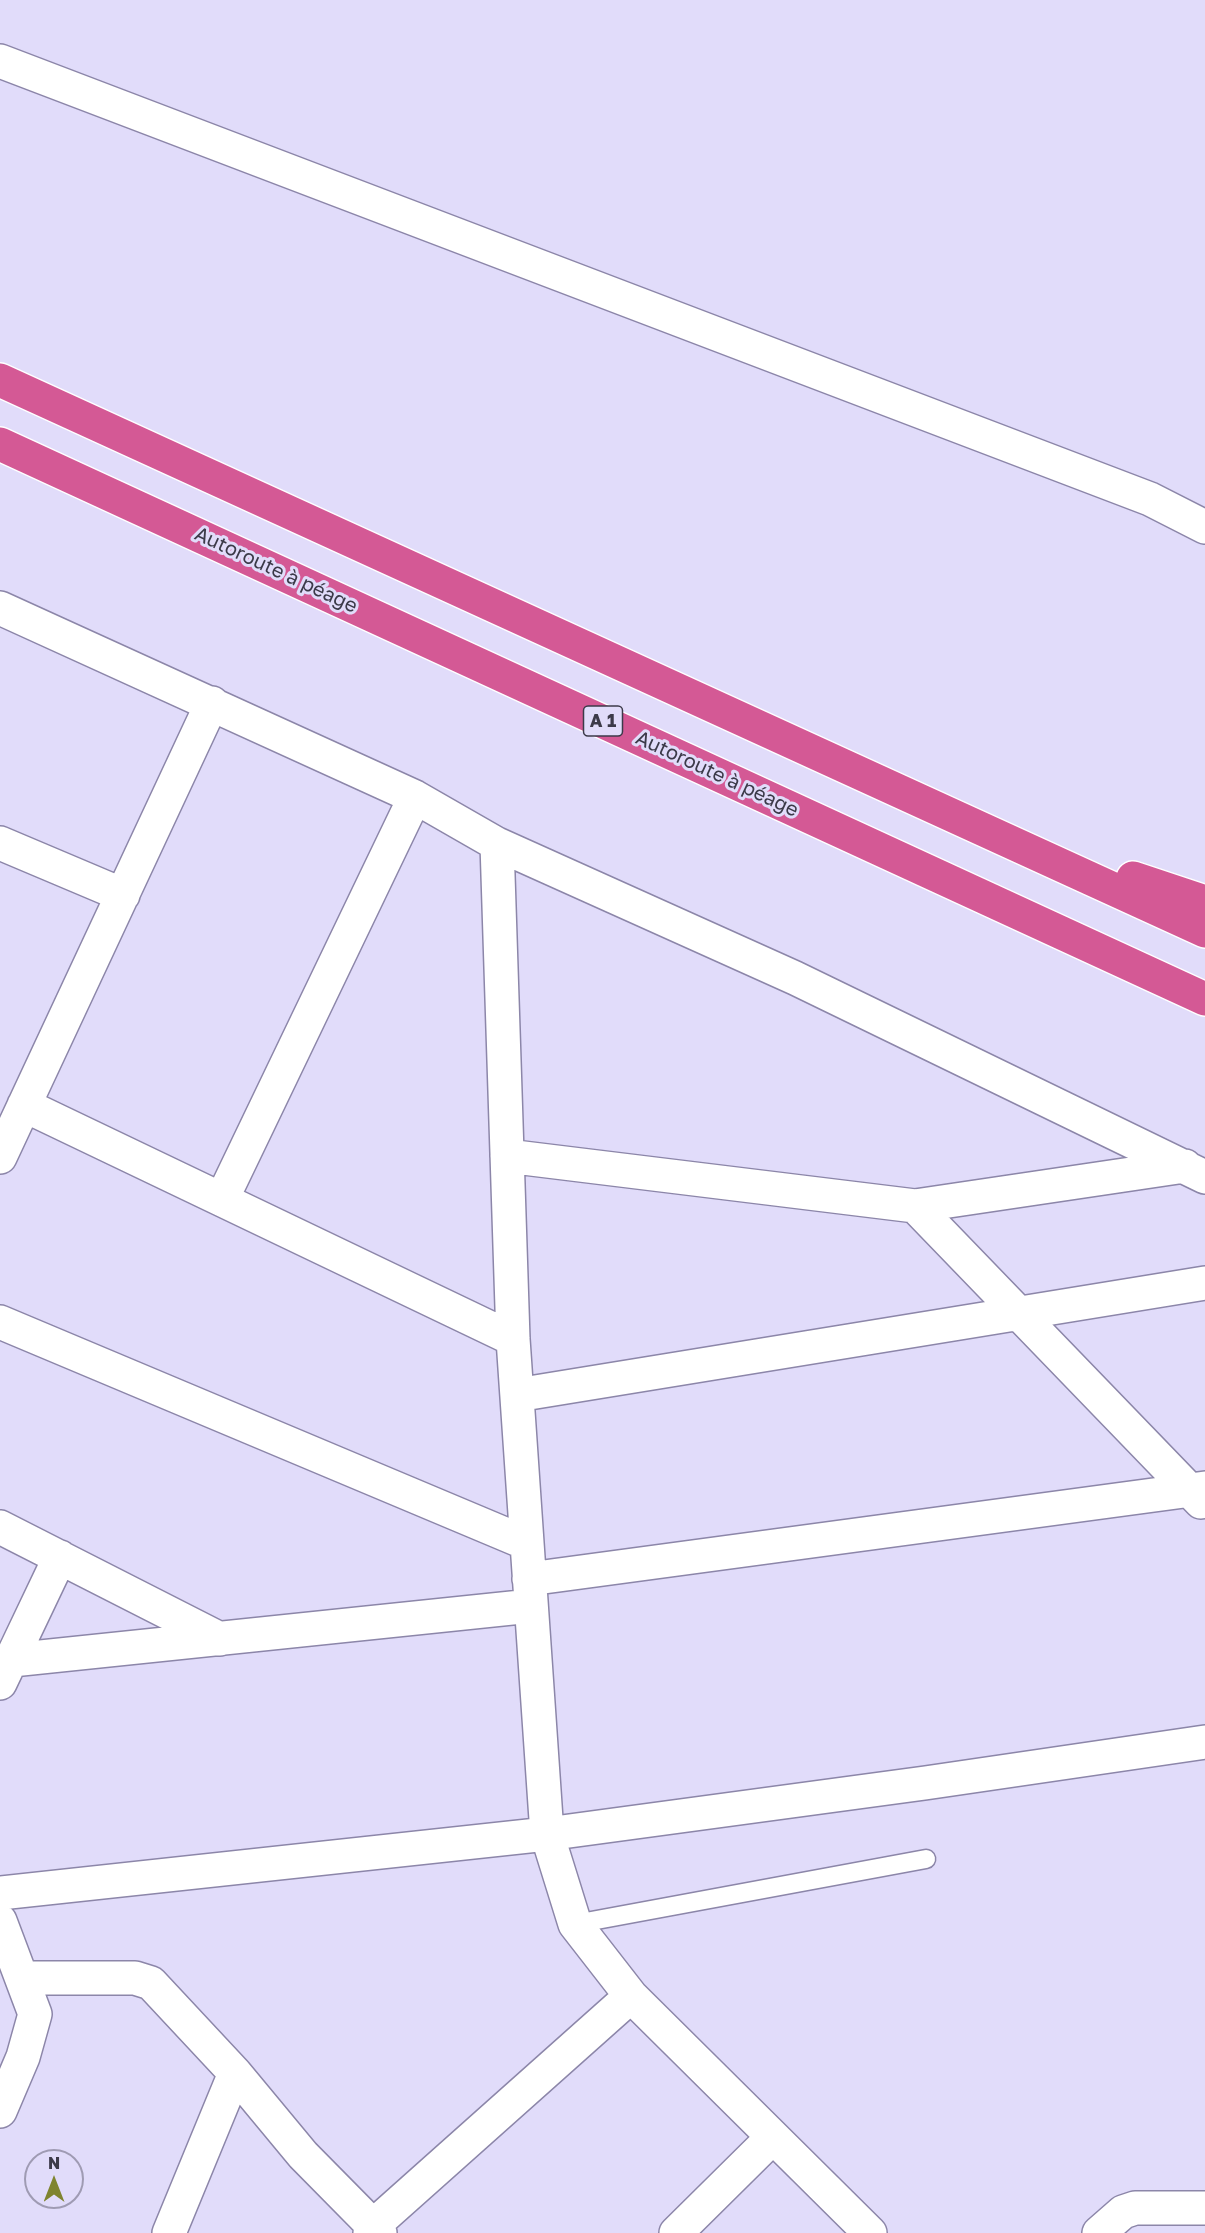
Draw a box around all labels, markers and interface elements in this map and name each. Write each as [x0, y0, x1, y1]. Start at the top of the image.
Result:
street label: Autoroute à péage [191, 522, 361, 618]
road number: A 1 [584, 706, 622, 736]
street label: Autoroute à péage [632, 726, 802, 822]
north arrow [24, 2149, 84, 2209]
text: N [48, 2153, 60, 2173]

